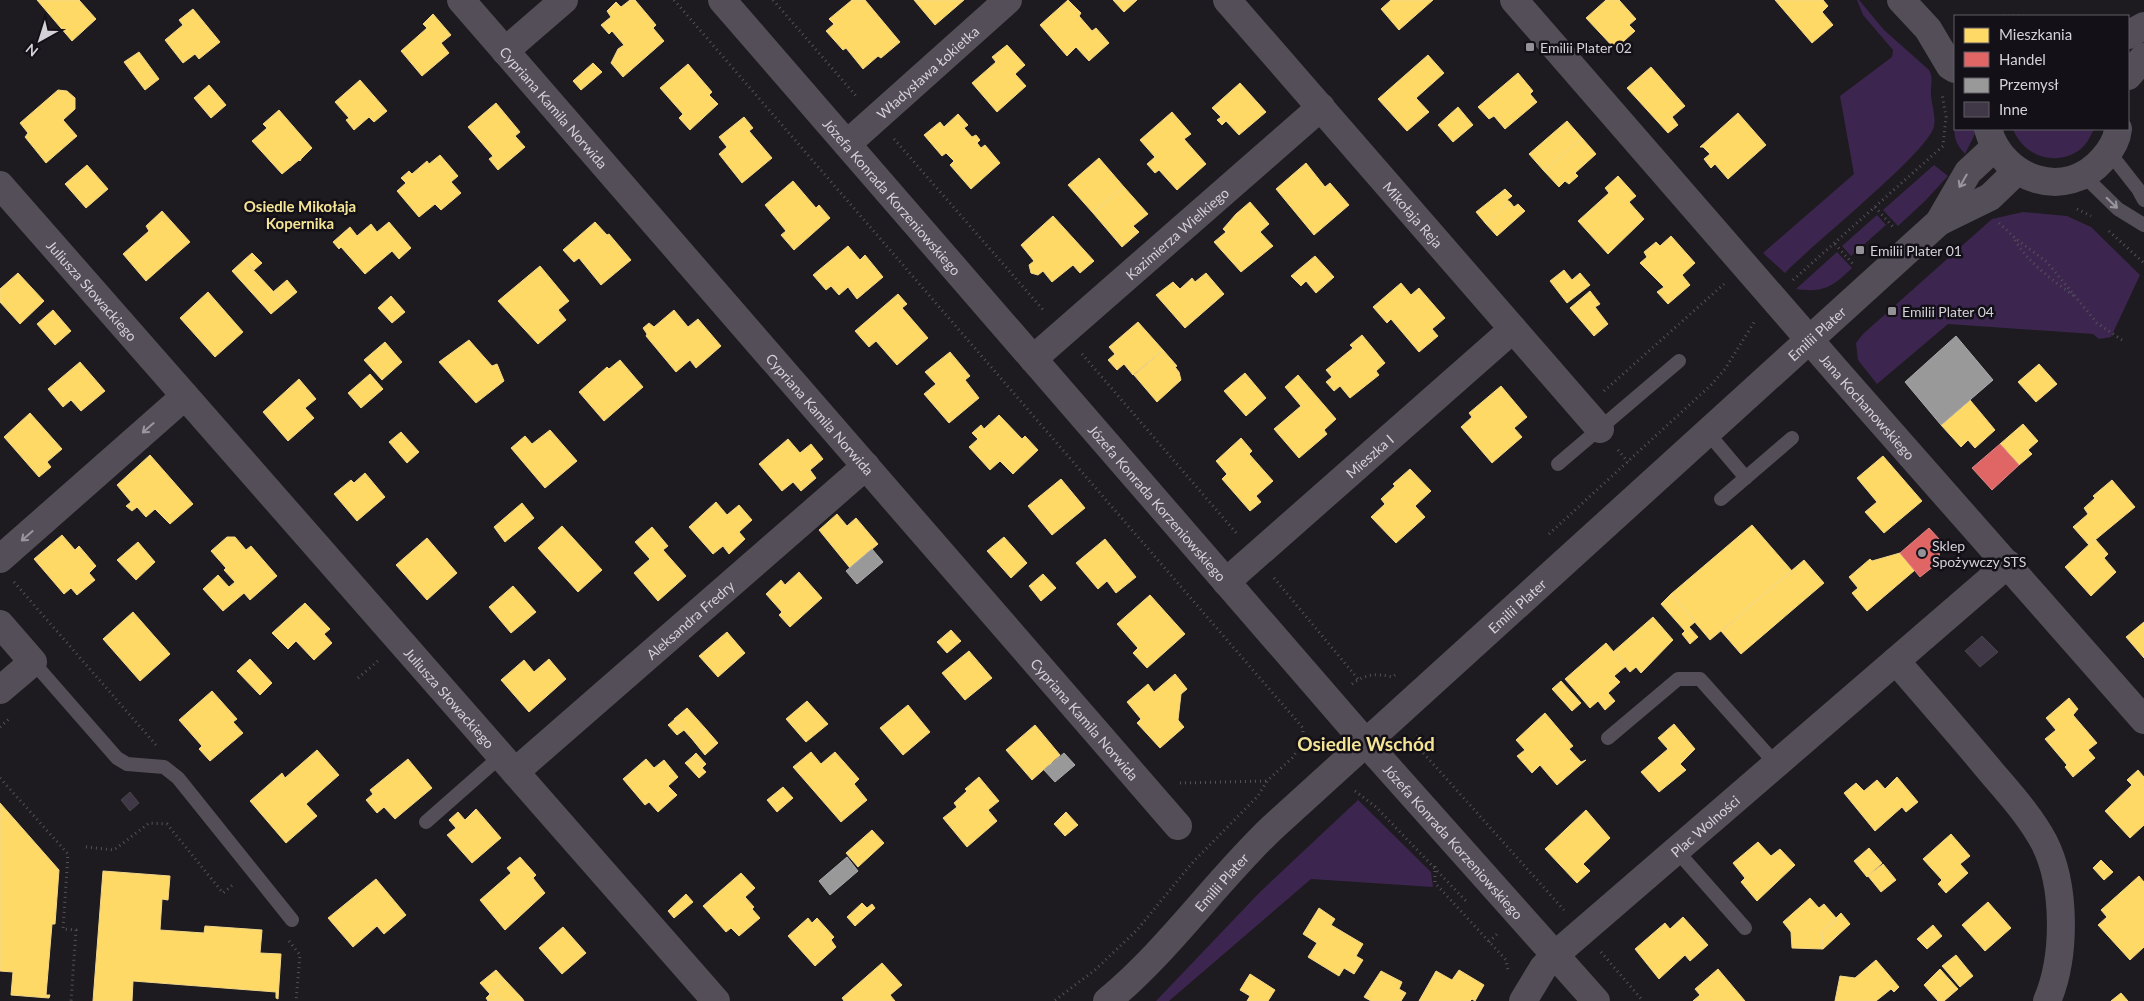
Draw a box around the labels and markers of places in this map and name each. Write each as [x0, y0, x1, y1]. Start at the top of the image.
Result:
place label: Emilii Plater 02 [1540, 39, 1632, 56]
marker: Emilii Plater 02 [1524, 41, 1536, 53]
place label: Emilii Plater 01 [1870, 242, 1962, 259]
marker: Emilii Plater 01 [1854, 244, 1866, 256]
place label: Emilii Plater 04 [1902, 303, 1994, 320]
marker: Emilii Plater 04 [1886, 305, 1898, 317]
place label: Sklep Spożywczy STS [1932, 537, 2026, 570]
marker: Sklep Spożywczy STS [1916, 547, 1928, 559]

